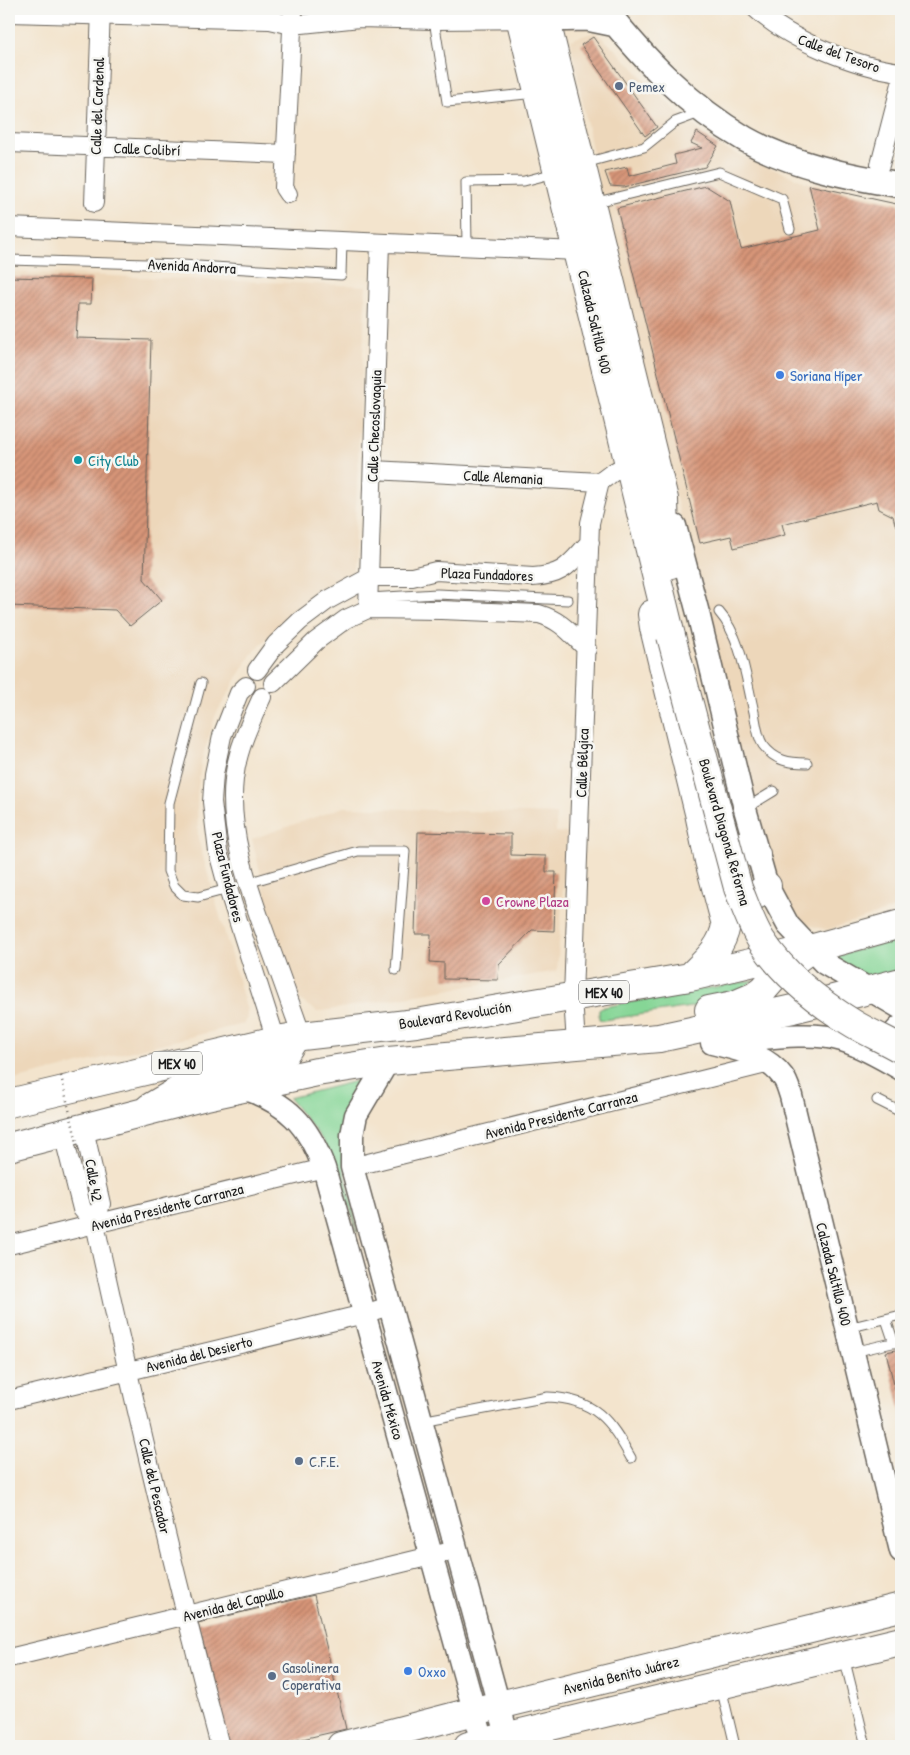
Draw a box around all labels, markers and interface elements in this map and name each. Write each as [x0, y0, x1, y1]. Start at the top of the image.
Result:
street label: Calle del Tesoro [795, 28, 883, 78]
street label: Calle del Cardenal [85, 57, 109, 155]
place label: Pemex [629, 76, 665, 97]
marker: Pemex [613, 80, 625, 92]
street label: Calle Colibrí [113, 137, 181, 161]
street label: Avenida Andorra [147, 253, 237, 279]
street label: Calzada Saltillo 400 [573, 268, 617, 376]
place label: Soriana Híper [790, 365, 863, 386]
street label: Calle Checoslovaquia [362, 369, 386, 482]
marker: Soriana Híper [774, 369, 786, 381]
place label: City Club [88, 450, 139, 471]
marker: City Club [72, 454, 84, 466]
street label: Calle Alemania [463, 464, 543, 490]
street label: Plaza Fundadores [440, 562, 534, 586]
street label: Calle Bélgica [570, 728, 594, 798]
street label: Boulevard Diagonal Reforma [694, 756, 756, 908]
street label: Plaza Fundadores [207, 830, 249, 925]
place label: Crowne Plaza [496, 891, 569, 912]
marker: Crowne Plaza [480, 895, 492, 907]
road number: MEX 40 [579, 980, 629, 1004]
street label: Boulevard Revolución [397, 996, 513, 1034]
road number: MEX 40 [152, 1052, 202, 1074]
street label: Avenida Presidente Carranza [483, 1086, 640, 1144]
street label: Calle 42 [80, 1157, 108, 1203]
street label: Avenida Presidente Carranza [89, 1178, 246, 1236]
street label: Calzada Saltillo 400 [811, 1220, 857, 1328]
street label: Avenida del Desierto [144, 1331, 254, 1377]
street label: Avenida México [367, 1358, 409, 1442]
street label: Calle del Pescador [134, 1436, 176, 1536]
place label: C.F.E. [309, 1451, 339, 1472]
marker: C.F.E. [293, 1455, 305, 1467]
street label: Avenida del Capullo [181, 1581, 285, 1627]
street label: Avenida Benito Juárez [561, 1650, 682, 1700]
place label: Gasolinera Coperativa [282, 1657, 341, 1695]
place label: Oxxo [418, 1661, 446, 1682]
marker: Oxxo [402, 1665, 414, 1677]
marker: Gasolinera Coperativa [266, 1670, 278, 1682]

